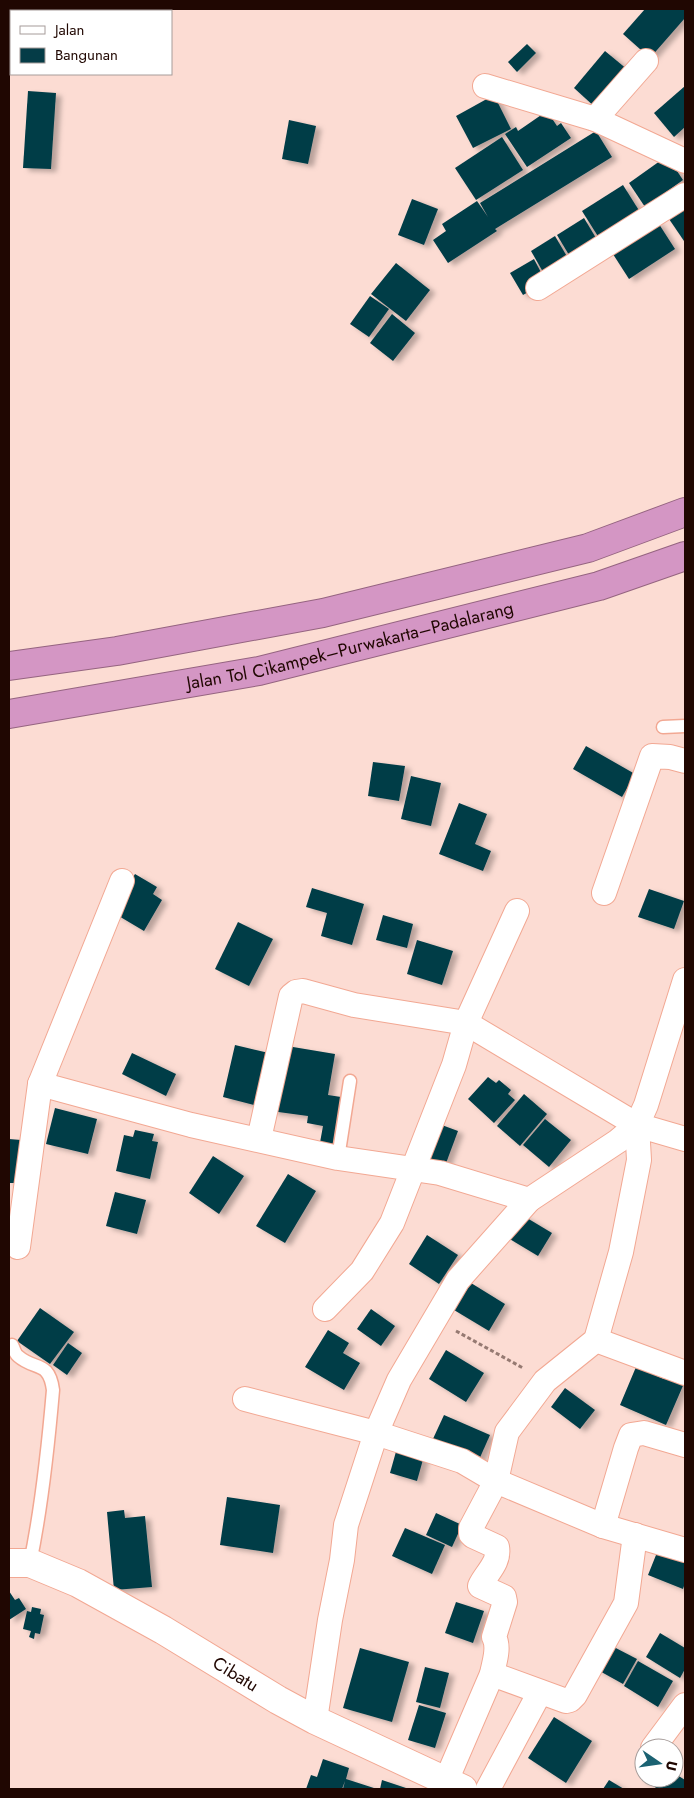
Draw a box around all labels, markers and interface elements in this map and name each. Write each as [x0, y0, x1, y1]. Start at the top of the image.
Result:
legend [10, 10, 172, 75]
text: Jalan [53, 19, 84, 41]
text: Bangunan [55, 44, 118, 66]
street label: Jalan Tol Cikampek–Purwakarta–Padalarang [183, 595, 516, 697]
street label: Cibatu [207, 1650, 264, 1698]
north arrow [634, 1738, 684, 1788]
text: U [661, 1759, 683, 1773]

